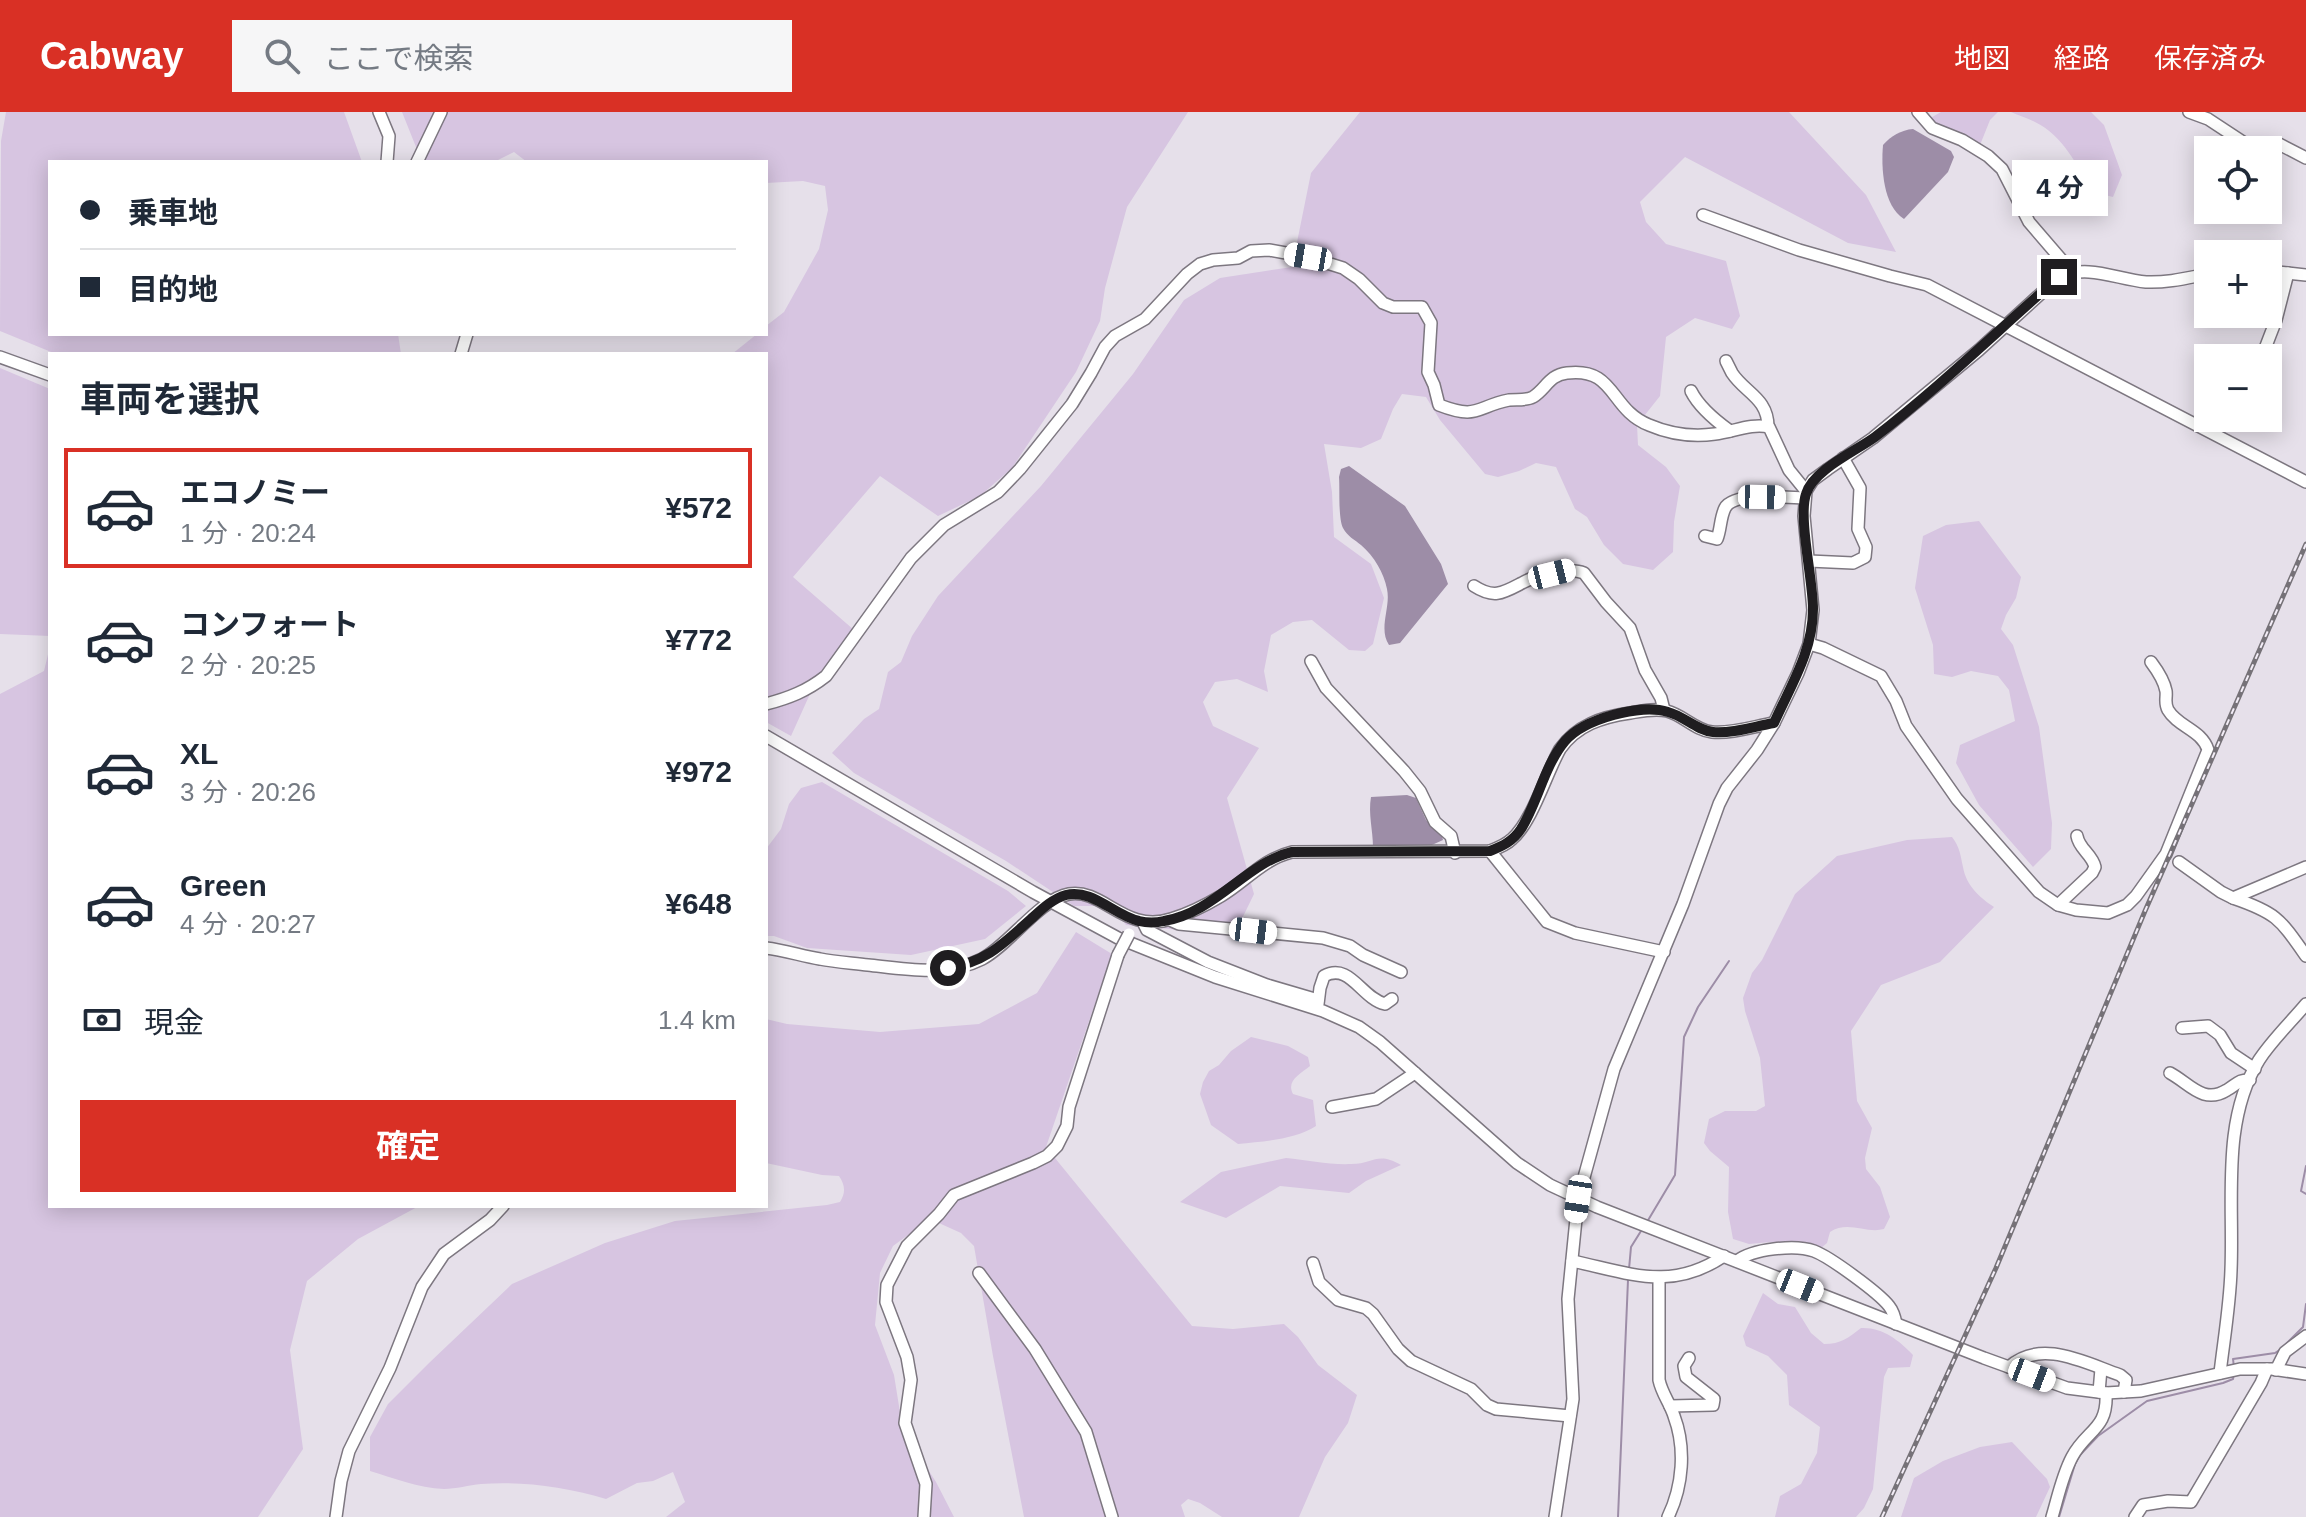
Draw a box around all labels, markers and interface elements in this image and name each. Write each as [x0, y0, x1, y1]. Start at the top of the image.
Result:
search box [232, 20, 792, 92]
icon: search [260, 34, 304, 78]
text: Cabway [40, 35, 184, 77]
text: ここで検索 [324, 42, 474, 75]
text: 地図 [1954, 43, 2010, 74]
text: 経路 [2054, 43, 2110, 74]
text: 保存済み [2154, 43, 2266, 74]
map controls [2194, 136, 2282, 432]
button: locate [2194, 136, 2282, 224]
callout: 4 分 [2011, 161, 2107, 217]
text: 4 分 [2036, 173, 2084, 203]
text: 乗車地 [128, 196, 218, 229]
button: + [2194, 240, 2282, 328]
car [1282, 241, 1334, 273]
route end [2041, 259, 2077, 295]
text: 目的地 [128, 273, 218, 306]
button: − [2194, 344, 2282, 432]
text: 車両を選択 [80, 379, 260, 420]
icon: car [84, 472, 156, 544]
text: エコノミー [180, 476, 330, 509]
car [1738, 485, 1786, 509]
text: ¥572 [665, 491, 732, 524]
text: 1 分 · 20:24 [180, 518, 316, 548]
car [1526, 557, 1578, 591]
icon: car [84, 604, 156, 676]
text: コンフォート [180, 608, 359, 641]
text: ¥772 [665, 623, 732, 656]
text: 2 分 · 20:25 [180, 650, 316, 680]
icon: car [84, 736, 156, 808]
text: XL [180, 737, 218, 770]
text: ¥972 [665, 755, 732, 788]
text: 3 分 · 20:26 [180, 777, 316, 807]
icon: car [84, 868, 156, 940]
text: Green [180, 869, 267, 902]
text: ¥648 [665, 887, 732, 920]
text: 4 分 · 20:27 [180, 909, 316, 939]
car [1228, 916, 1278, 946]
route start [930, 950, 966, 986]
icon: cash [80, 998, 124, 1042]
text: 1.4 km [658, 1005, 736, 1035]
text: 現金 [144, 1006, 204, 1039]
button: 確定 [80, 1100, 736, 1192]
car [1562, 1173, 1594, 1225]
car [1773, 1266, 1827, 1306]
car [2005, 1355, 2059, 1395]

